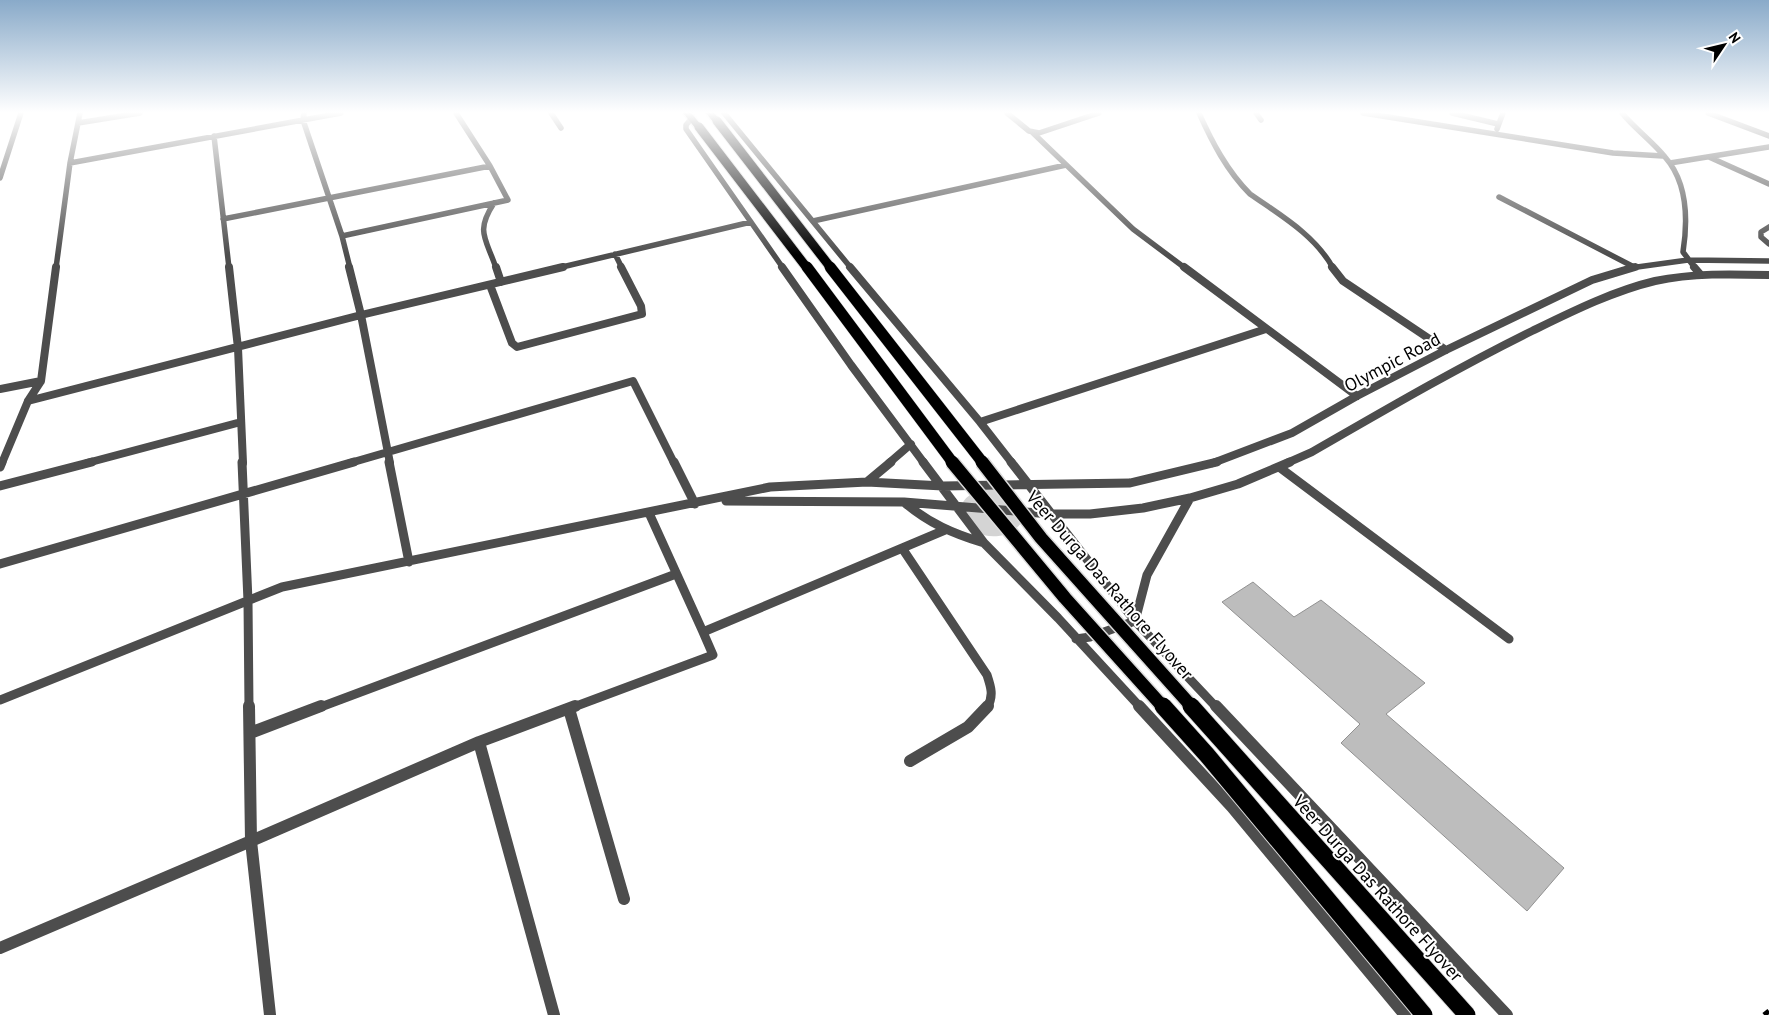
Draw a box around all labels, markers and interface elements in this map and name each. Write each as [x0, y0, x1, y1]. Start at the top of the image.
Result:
north arrow [1699, 20, 1749, 70]
text: N [1725, 29, 1745, 46]
street label: Olympic Road [1340, 327, 1444, 397]
street label: Veer Durga Das Rathore Flyover [1021, 485, 1198, 684]
street label: Veer Durga Das Rathore Flyover [1287, 789, 1468, 986]

